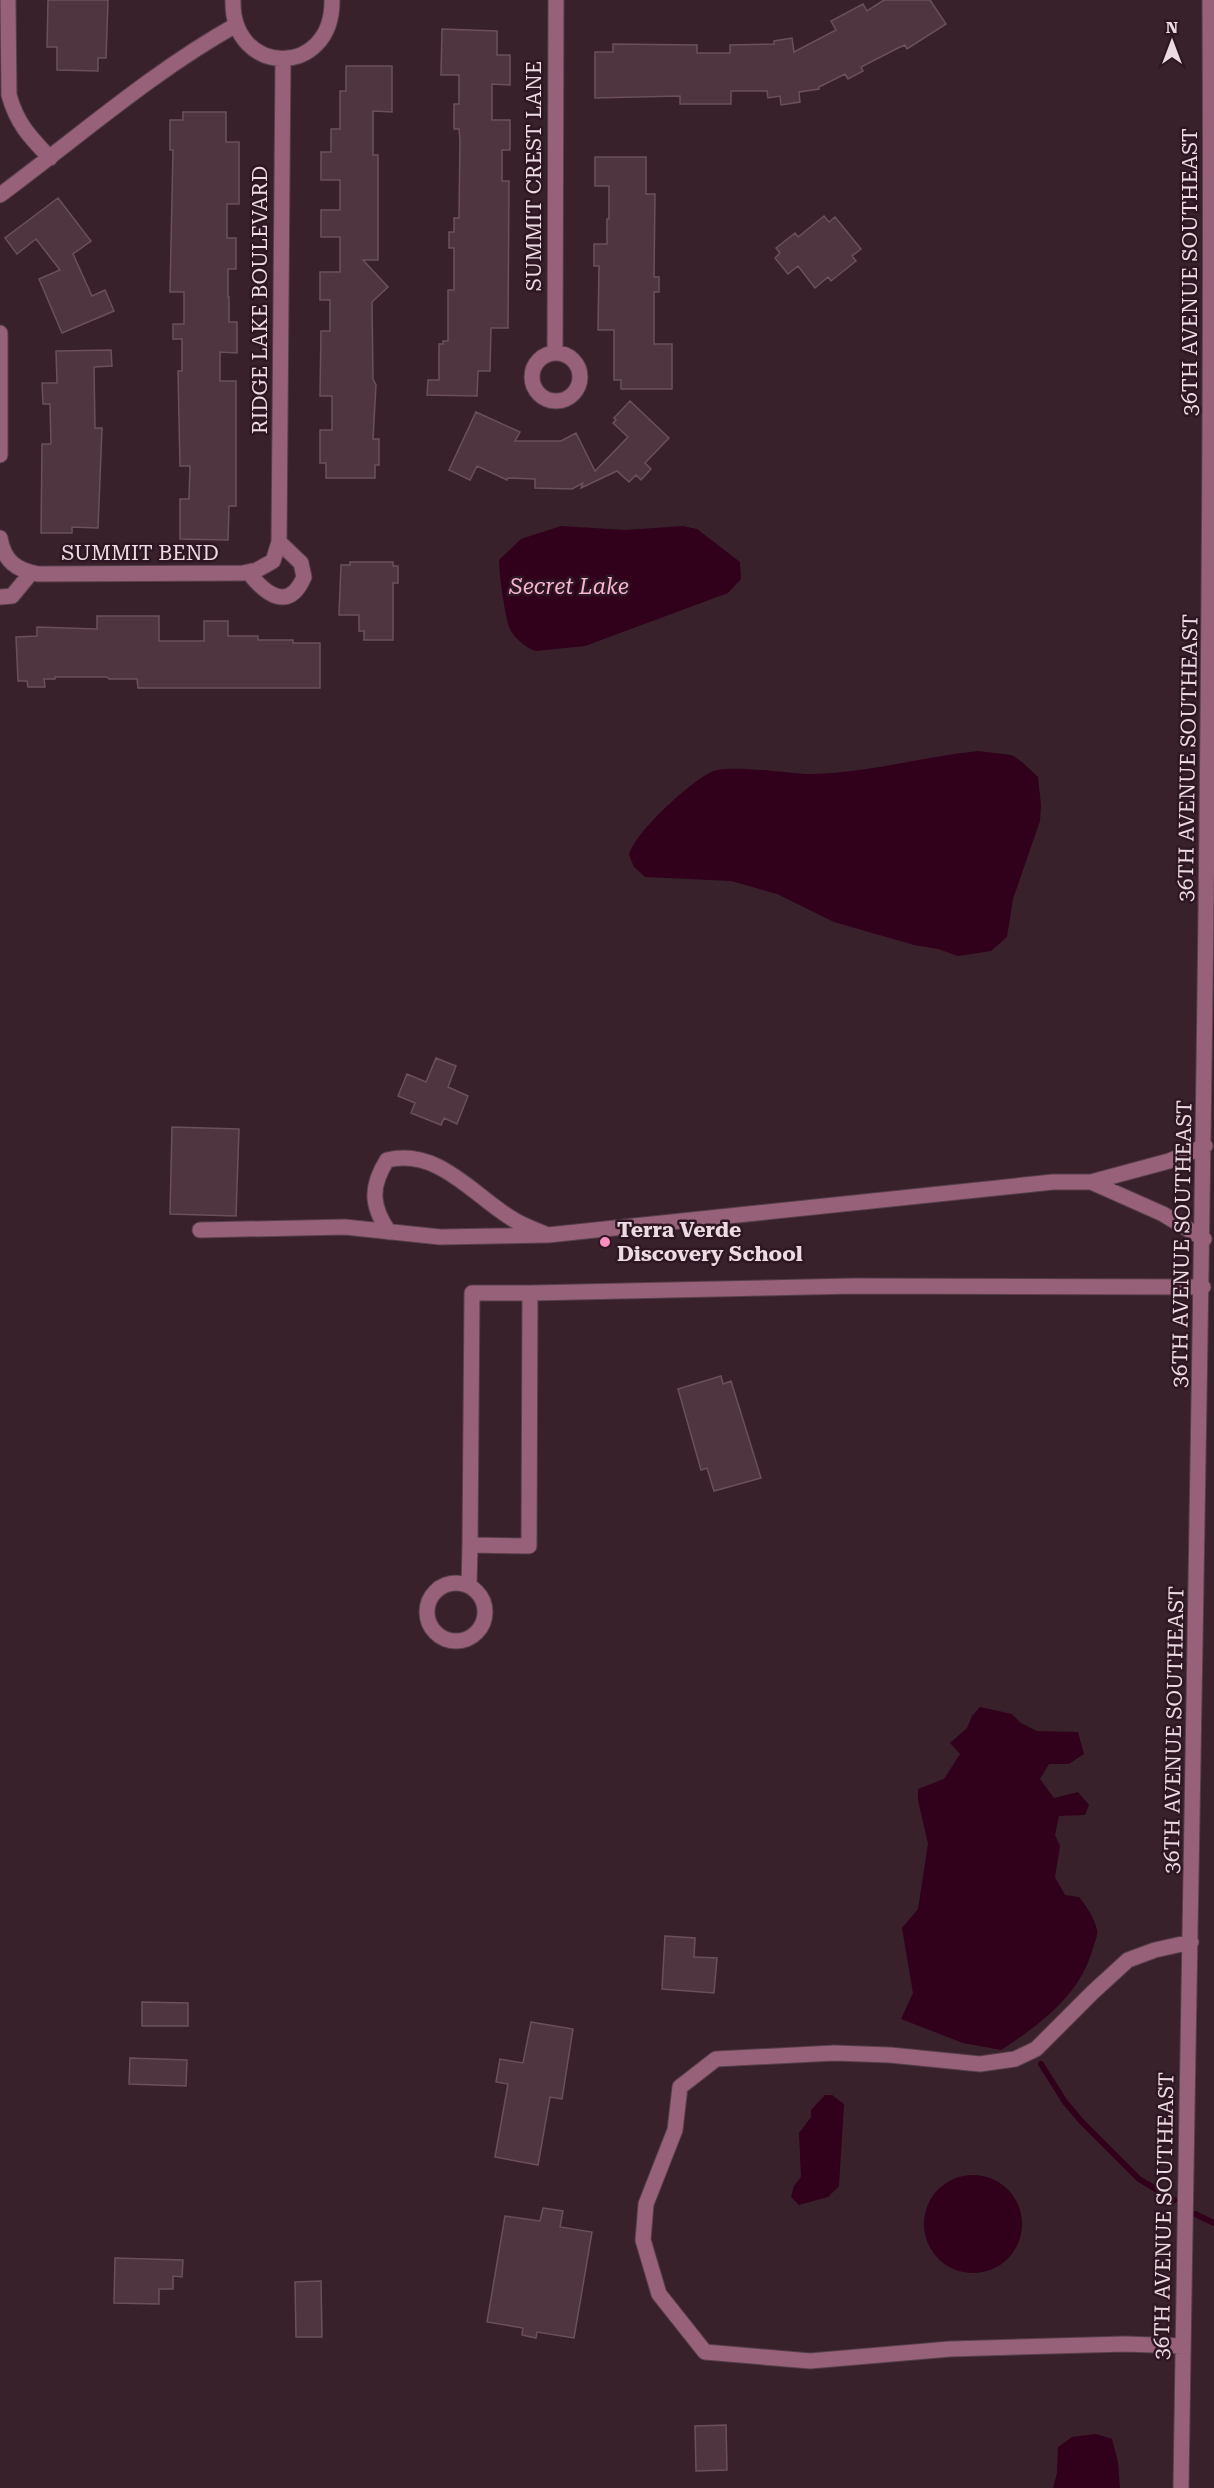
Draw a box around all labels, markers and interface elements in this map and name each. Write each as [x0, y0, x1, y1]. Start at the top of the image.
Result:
north arrow [1142, 12, 1202, 72]
text: N [1166, 18, 1178, 37]
street label: SUMMIT CREST LANE [522, 61, 546, 291]
street label: 36TH AVENUE SOUTHEAST [1178, 128, 1202, 416]
street label: RIDGE LAKE BOULEVARD [248, 166, 272, 434]
street label: SUMMIT BEND [61, 541, 219, 565]
water label: Secret Lake [508, 574, 629, 599]
street label: 36TH AVENUE SOUTHEAST [1173, 614, 1203, 902]
street label: 36TH AVENUE SOUTHEAST [1167, 1100, 1197, 1388]
place label: Terra Verde Discovery School [617, 1218, 803, 1266]
marker: Terra Verde Discovery School [598, 1235, 612, 1249]
street label: 36TH AVENUE SOUTHEAST [1159, 1586, 1189, 1874]
street label: 36TH AVENUE SOUTHEAST [1149, 2072, 1179, 2360]

